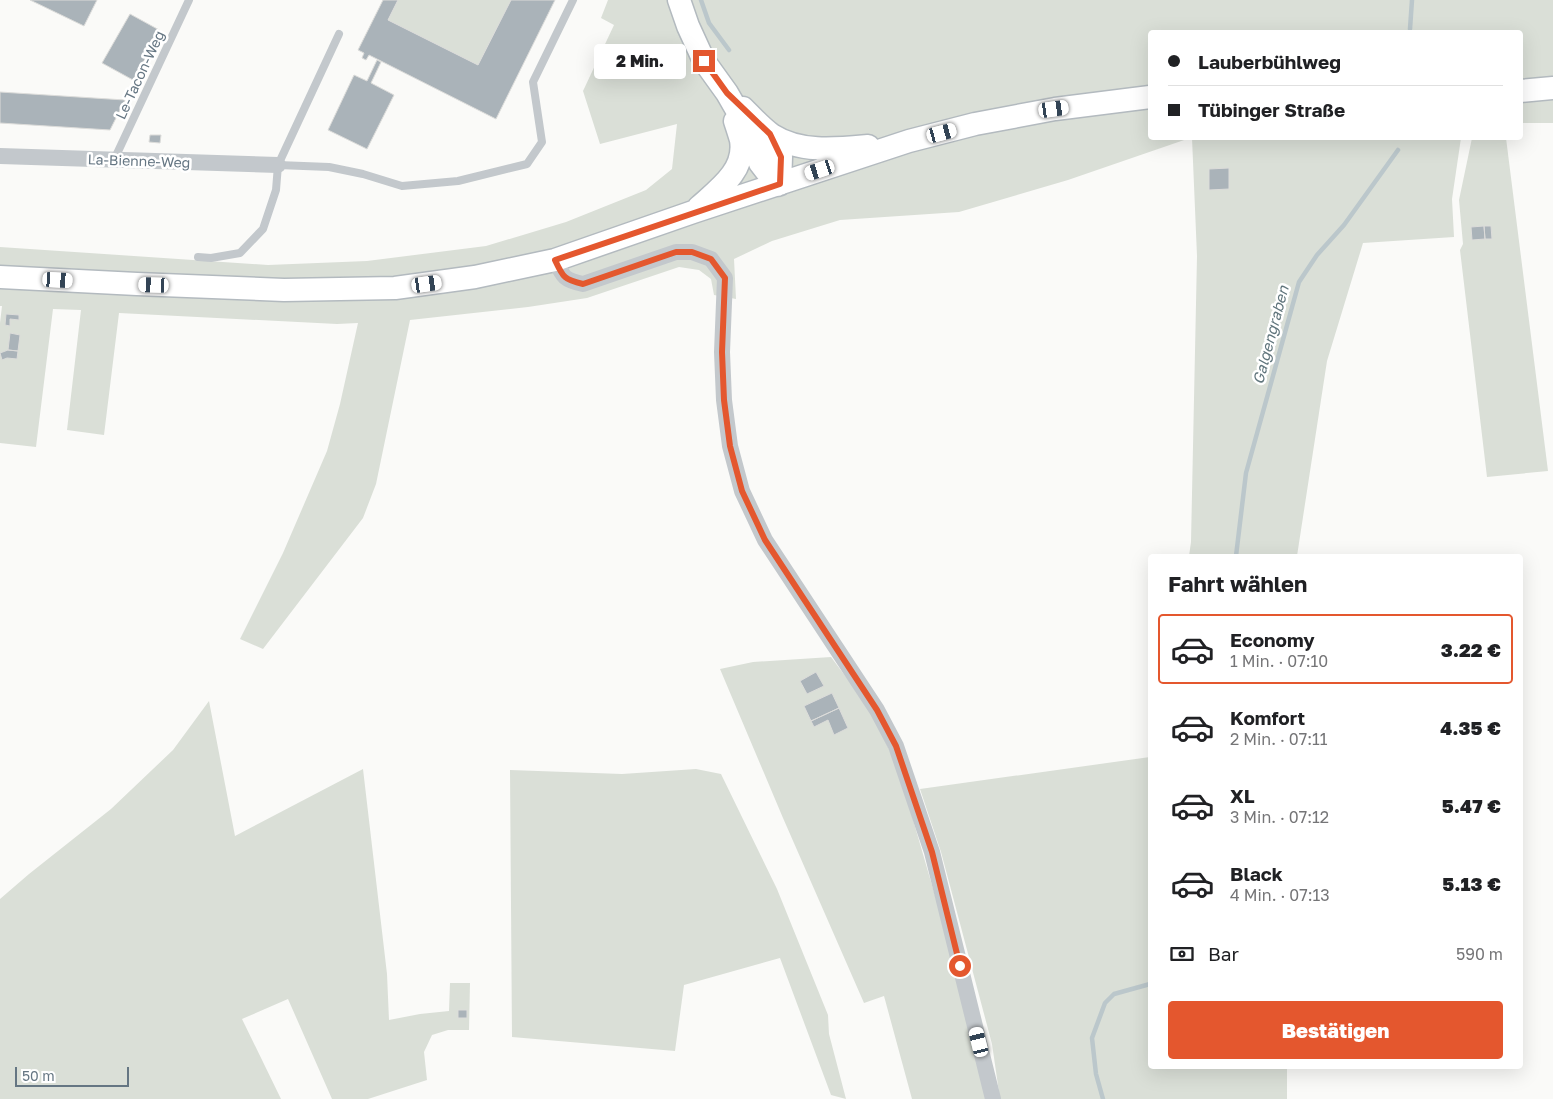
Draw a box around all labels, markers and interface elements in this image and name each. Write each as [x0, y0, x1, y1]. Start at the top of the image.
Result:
street label: Le-Tacon-Weg [112, 28, 167, 122]
callout: 2 Min. [594, 44, 686, 78]
route end [693, 50, 715, 72]
text: Lauberbühlweg [1198, 50, 1341, 73]
text: 2 Min. [616, 51, 664, 71]
text: Tübinger Straße [1198, 98, 1345, 121]
car [1038, 99, 1069, 119]
car [925, 122, 958, 144]
street label: La-Bienne-Weg [87, 150, 191, 171]
car [803, 158, 836, 182]
car [42, 272, 73, 288]
car [411, 274, 442, 294]
car [138, 277, 169, 293]
water label: Galgengraben [1248, 283, 1293, 386]
text: Fahrt wählen [1168, 570, 1307, 597]
icon: car [1170, 627, 1215, 672]
text: Economy [1230, 628, 1315, 651]
text: 3.22 € [1441, 638, 1501, 661]
text: 1 Min. · 07:10 [1230, 651, 1328, 671]
icon: car [1170, 705, 1215, 750]
text: Komfort [1230, 706, 1305, 729]
text: 4.35 € [1440, 716, 1501, 739]
text: 2 Min. · 07:11 [1230, 729, 1328, 749]
icon: car [1170, 783, 1215, 828]
text: XL [1230, 784, 1255, 807]
text: 5.47 € [1442, 794, 1501, 817]
text: 3 Min. · 07:12 [1230, 807, 1329, 827]
icon: car [1170, 861, 1215, 906]
text: Black [1230, 862, 1283, 885]
text: 5.13 € [1442, 872, 1501, 895]
text: 4 Min. · 07:13 [1230, 885, 1330, 905]
icon: cash [1168, 940, 1196, 968]
text: Bar [1208, 942, 1239, 965]
text: 590 m [1456, 944, 1503, 964]
route start [949, 955, 971, 977]
button: Bestätigen [1168, 1001, 1503, 1059]
car [968, 1026, 989, 1058]
scale bar [15, 1064, 129, 1087]
text: 50 m [22, 1067, 55, 1084]

